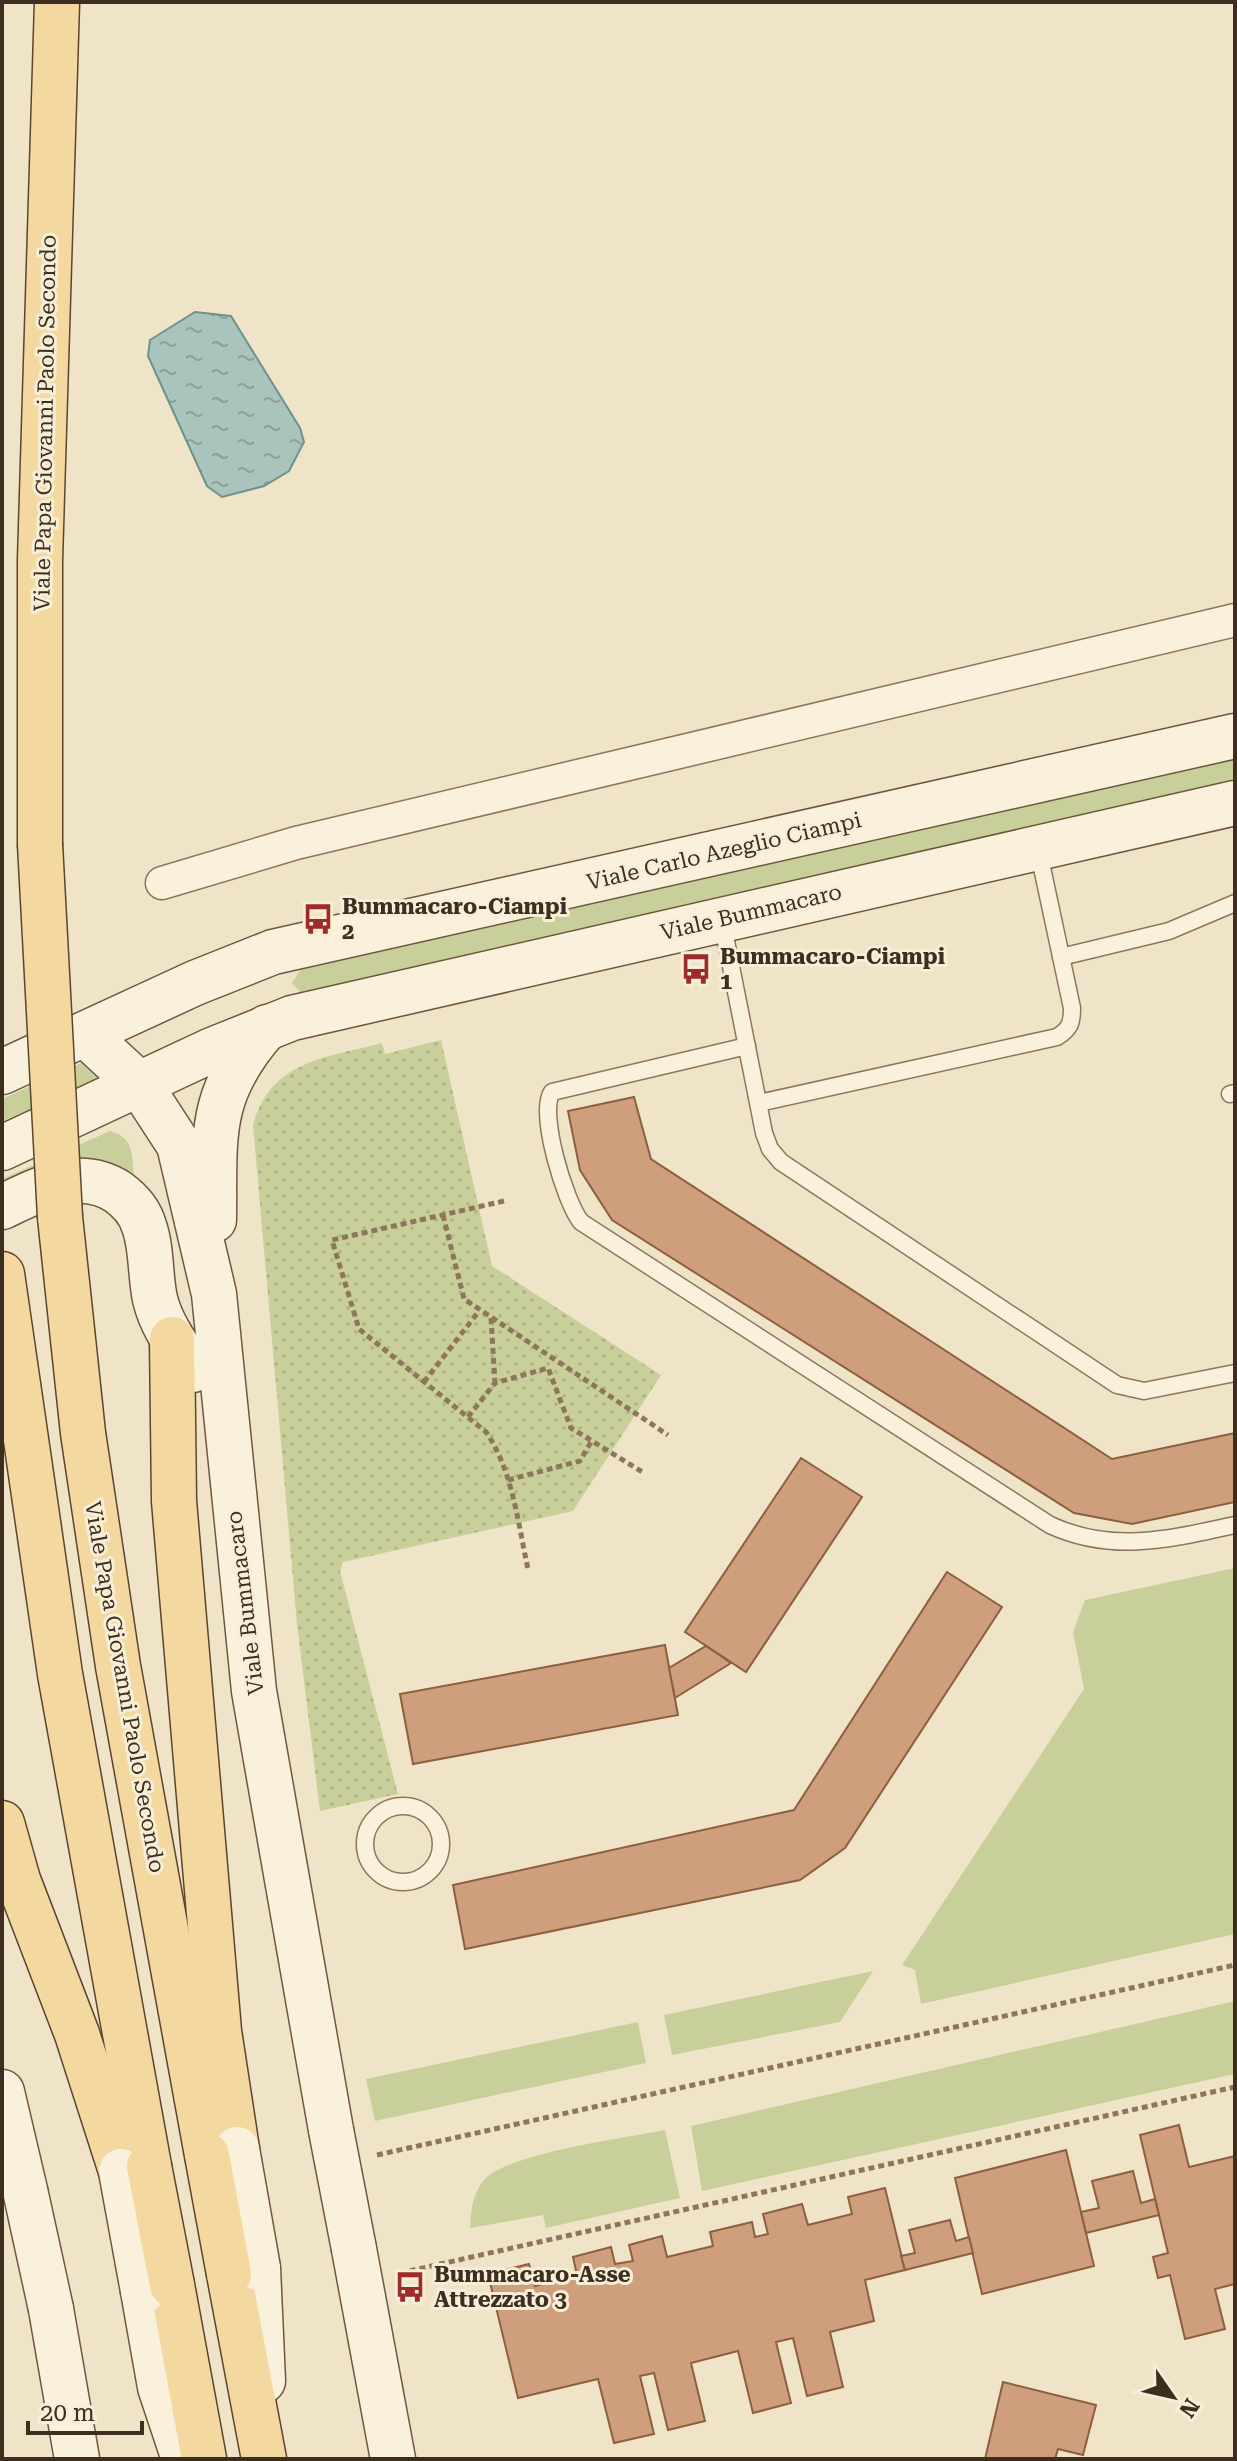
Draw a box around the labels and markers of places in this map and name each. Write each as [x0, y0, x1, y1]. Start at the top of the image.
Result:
place label: Bummacaro-Ciampi 2 [342, 894, 567, 944]
bus stop icon: Bummacaro-Ciampi 2 [301, 902, 335, 936]
place label: Bummacaro-Ciampi 1 [720, 944, 945, 994]
bus stop icon: Bummacaro-Ciampi 1 [679, 952, 713, 986]
place label: Bummacaro-Asse Attrezzato 3 [434, 2262, 631, 2312]
bus stop icon: Bummacaro-Asse Attrezzato 3 [393, 2270, 427, 2304]

